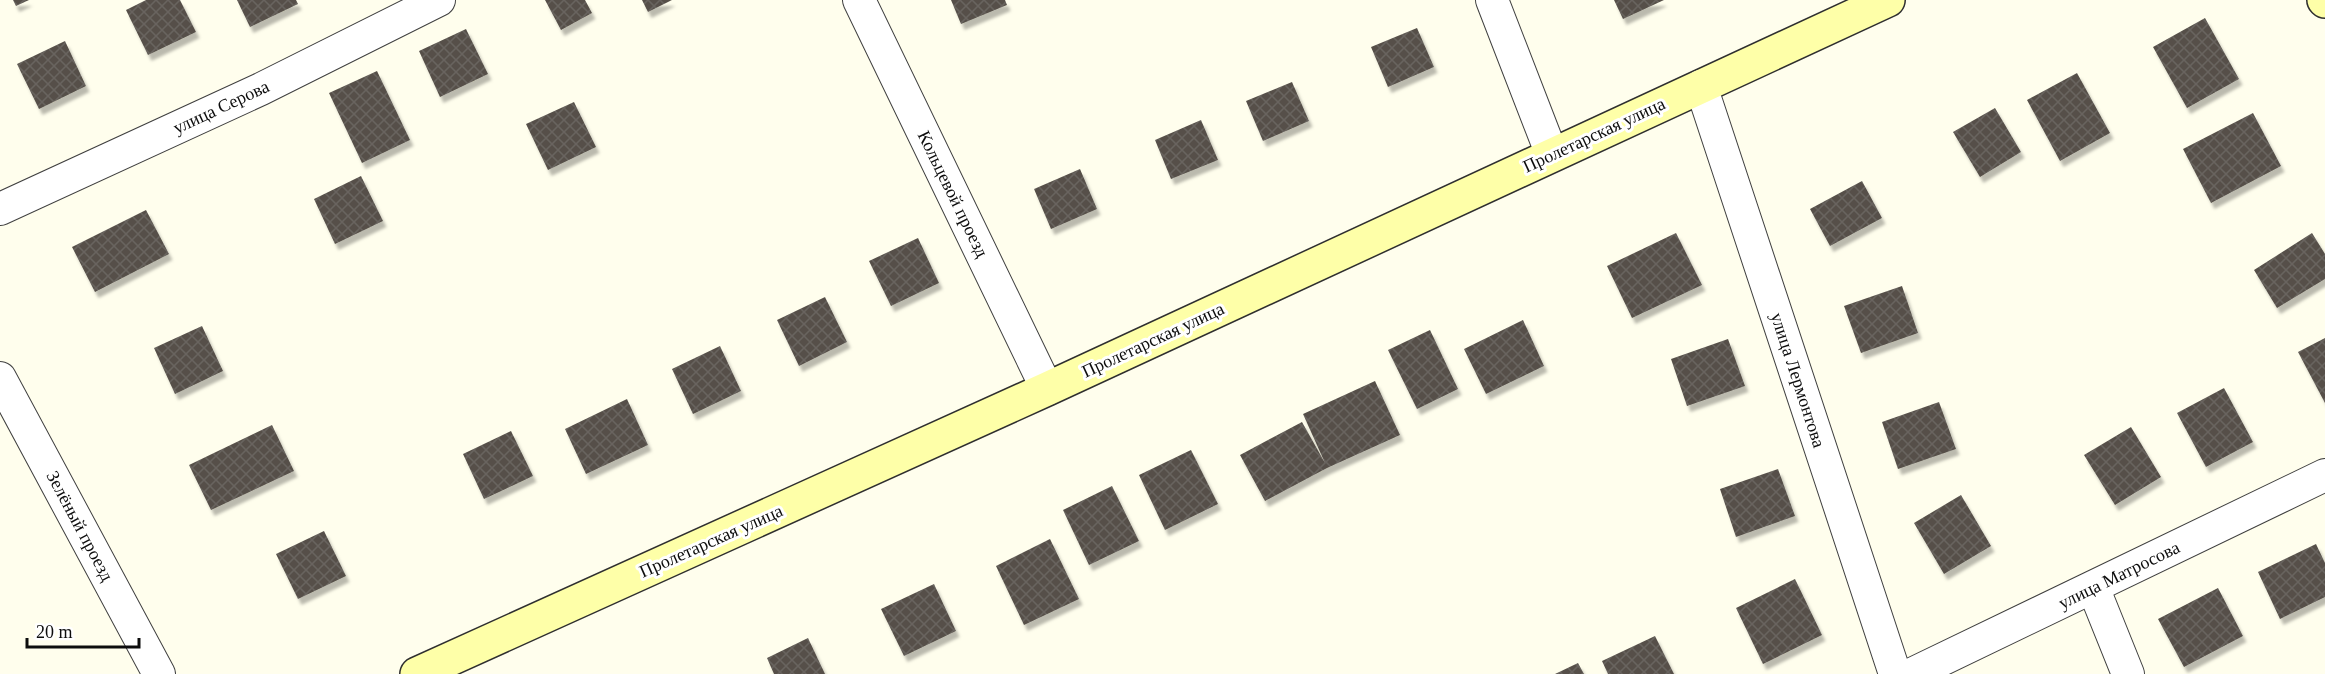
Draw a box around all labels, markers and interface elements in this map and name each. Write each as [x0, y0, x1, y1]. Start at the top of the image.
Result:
street label: улица Серова [170, 76, 272, 138]
street label: Пролетарская улица [1520, 93, 1668, 177]
street label: Кольцевой проезд [914, 128, 992, 260]
street label: Пролетарская улица [1079, 298, 1227, 382]
street label: улица Лермонтова [1767, 310, 1829, 450]
street label: Зелёный проезд [43, 468, 117, 584]
street label: Пролетарская улица [636, 500, 786, 582]
street label: улица Матросова [2055, 537, 2183, 613]
scale bar [27, 611, 140, 649]
text: 20 m [36, 622, 73, 642]

